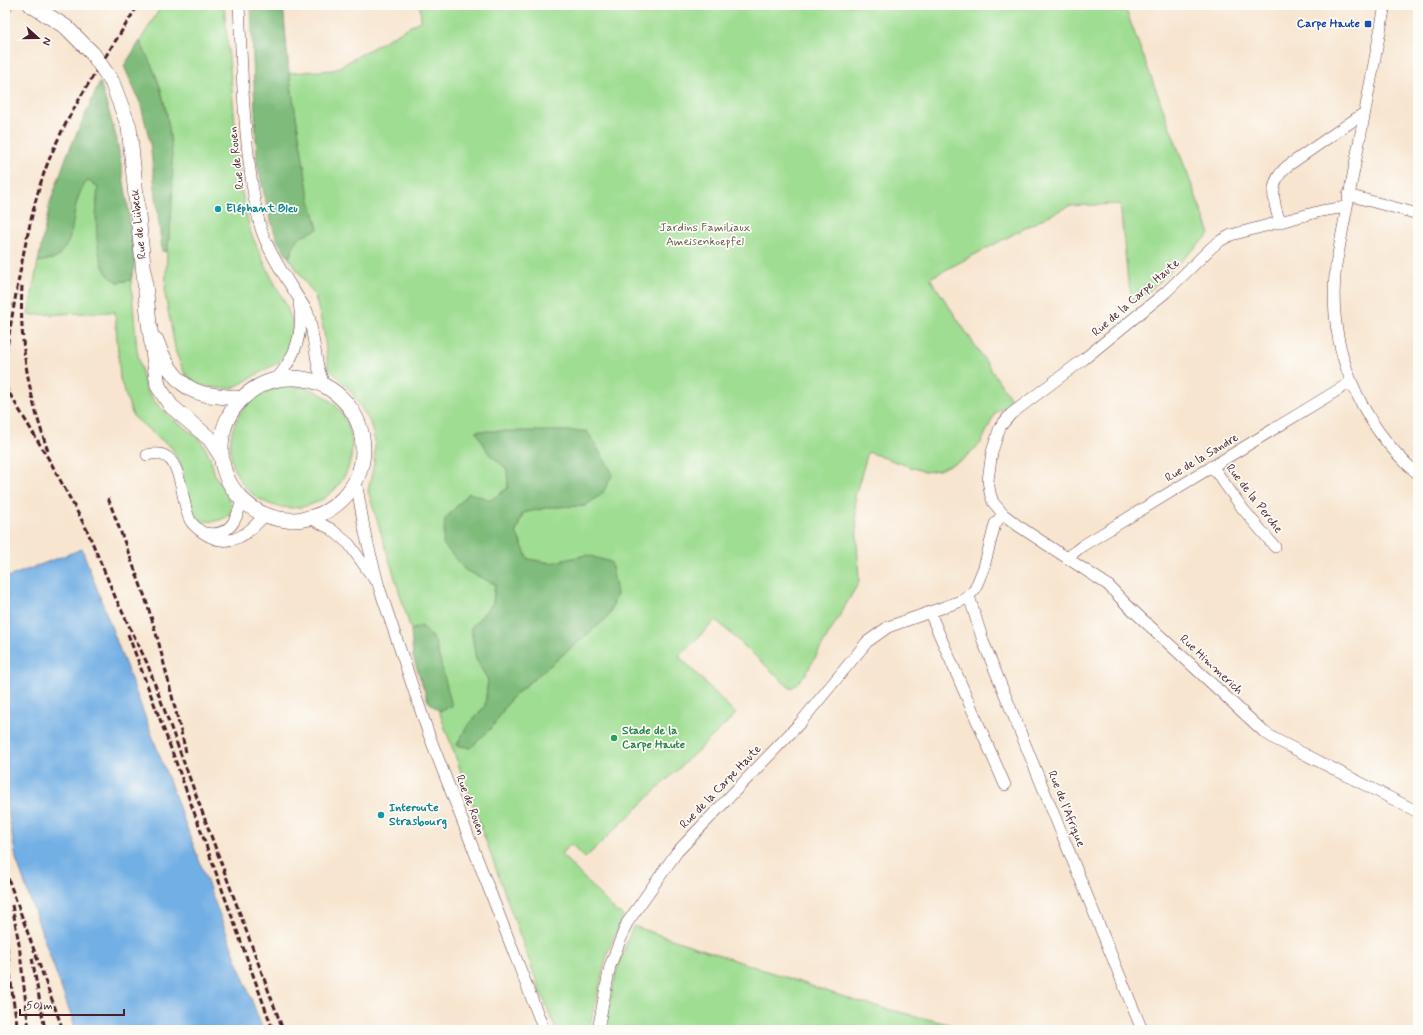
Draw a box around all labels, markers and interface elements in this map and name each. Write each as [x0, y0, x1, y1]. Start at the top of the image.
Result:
place label: Carpe Haute [1297, 16, 1361, 32]
north arrow [18, 18, 58, 58]
marker: Carpe Haute [1363, 19, 1373, 29]
text: N [39, 35, 54, 47]
street label: Rue de Rouen [225, 126, 249, 190]
street label: Rue de Lübeck [127, 188, 151, 260]
place label: Eléphant Bleu [226, 201, 298, 217]
marker: Eléphant Bleu [213, 204, 223, 214]
park label: Jardins Familiaux Ameisenkoepfel [660, 220, 751, 250]
street label: Rue de la Carpe Haute [1089, 255, 1183, 341]
street label: Rue de la Sandre [1162, 430, 1242, 486]
street label: Rue de la Perche [1222, 461, 1286, 537]
street label: Rue Himmerich [1176, 632, 1246, 699]
place label: Stade de la Carpe Haute [622, 723, 686, 753]
marker: Stade de la Carpe Haute [609, 733, 619, 743]
street label: Rue de la Carpe Haute [677, 741, 766, 833]
street label: Rue de l'Afrique [1043, 768, 1089, 850]
street label: Rue de Rouen [451, 773, 489, 837]
place label: Interoute Strasbourg [389, 800, 447, 830]
marker: Interoute Strasbourg [376, 810, 386, 820]
scale bar [20, 991, 124, 1017]
text: 50 m [26, 998, 53, 1014]

